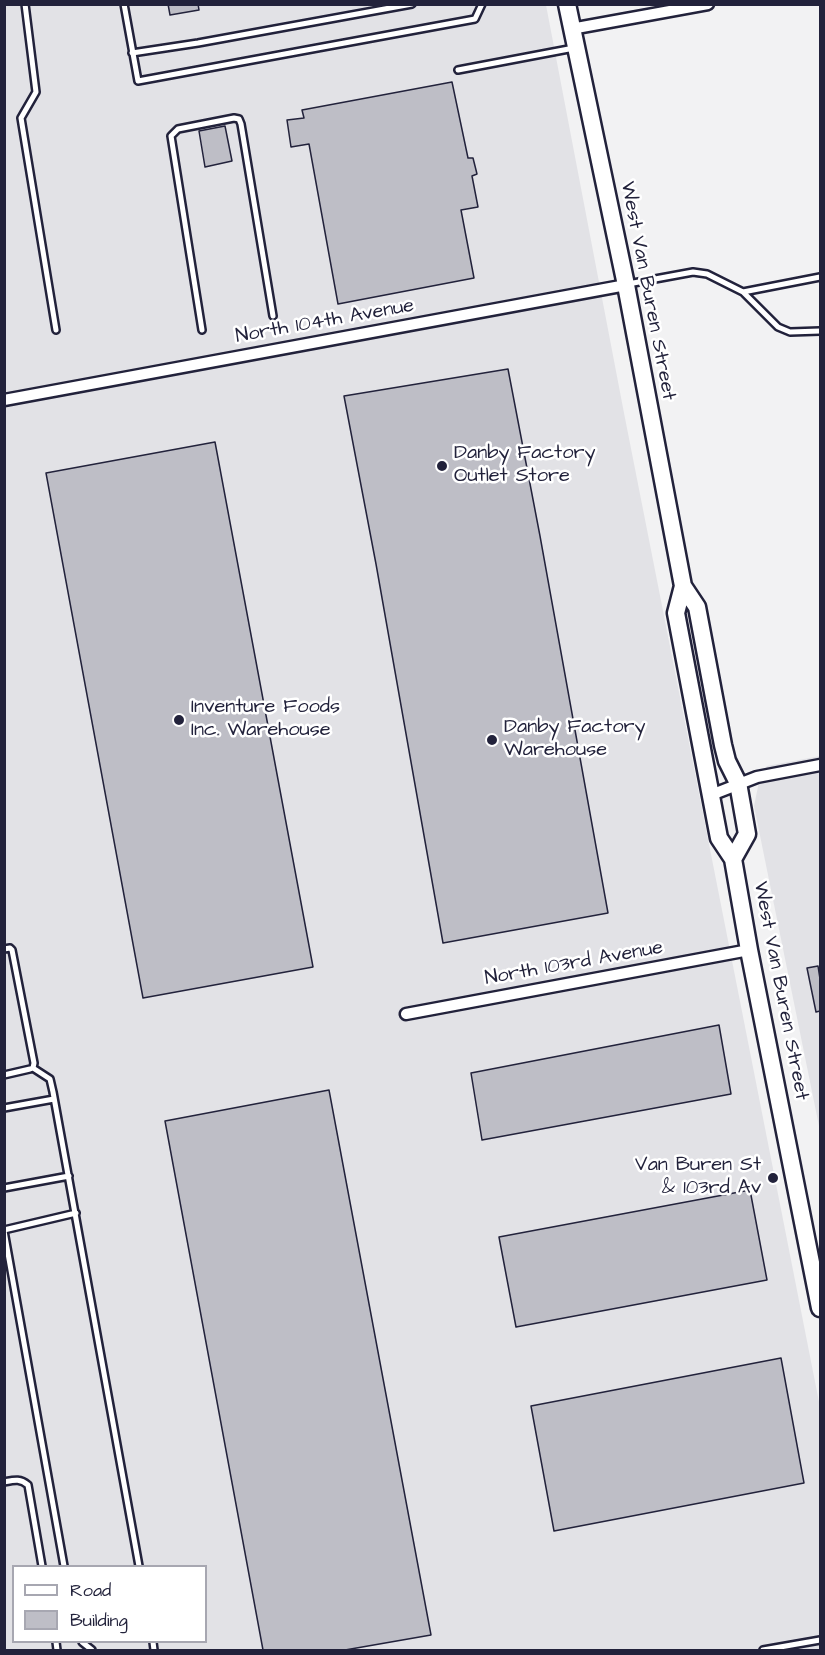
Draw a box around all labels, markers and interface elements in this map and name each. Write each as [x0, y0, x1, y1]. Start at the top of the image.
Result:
street label: West Van Buren Street [614, 180, 680, 402]
street label: North 104th Avenue [234, 295, 416, 349]
place label: Danby Factory Outlet Store [454, 442, 595, 489]
marker: Danby Factory Outlet Store [435, 459, 449, 473]
place label: Inventure Foods Inc. Warehouse [191, 696, 340, 743]
marker: Inventure Foods Inc. Warehouse [172, 713, 186, 727]
place label: Danby Factory Warehouse [504, 716, 645, 763]
marker: Danby Factory Warehouse [485, 733, 499, 747]
street label: West Van Buren Street [747, 880, 813, 1102]
street label: North 103rd Avenue [483, 937, 665, 991]
place label: Van Buren St & 103rd Av [635, 1154, 761, 1201]
marker: Van Buren St & 103rd Av [766, 1171, 780, 1185]
legend [12, 1565, 207, 1643]
text: Road [70, 1578, 111, 1603]
text: Building [70, 1608, 128, 1633]

